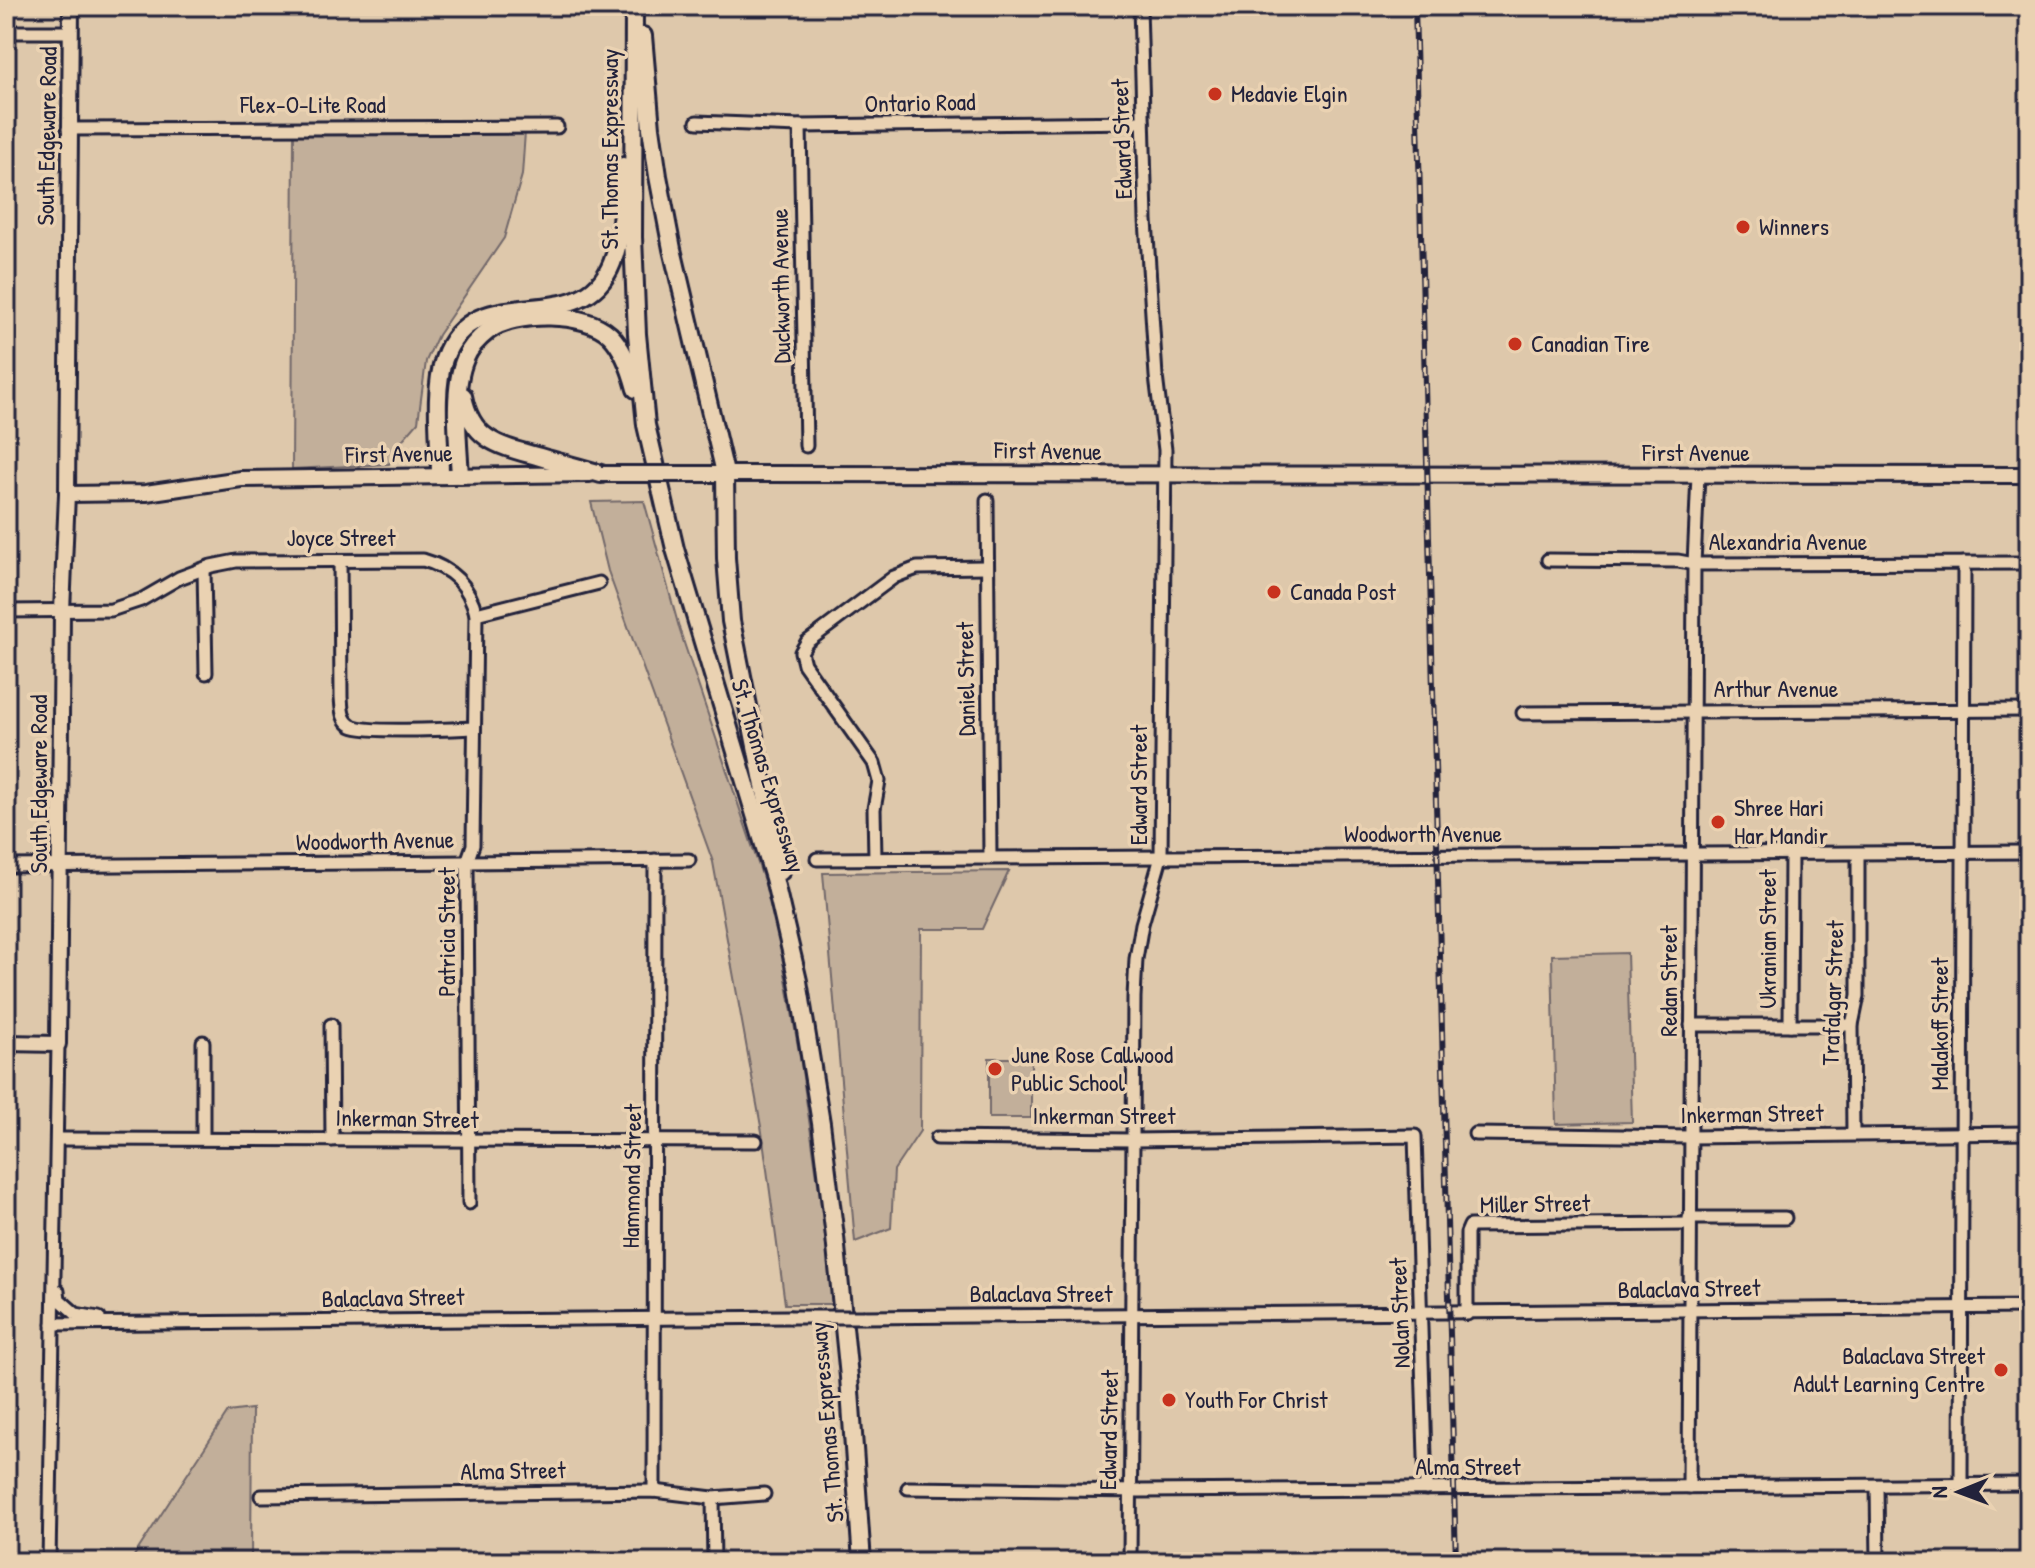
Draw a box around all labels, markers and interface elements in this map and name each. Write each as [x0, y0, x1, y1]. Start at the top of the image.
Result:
street label: South Edgeware Road [28, 46, 64, 226]
street label: St. Thomas Expressway [593, 49, 625, 249]
place label: Medavie Elgin [1231, 77, 1348, 109]
street label: Edward Street [1103, 78, 1139, 200]
street label: Ontario Road [864, 85, 976, 119]
marker: Medavie Elgin [1206, 85, 1224, 103]
street label: Flex-O-Lite Road [239, 88, 386, 120]
street label: Duckworth Avenue [763, 208, 797, 364]
place label: Winners [1759, 210, 1829, 242]
marker: Winners [1734, 218, 1752, 236]
place label: Canadian Tire [1531, 327, 1650, 359]
marker: Canadian Tire [1506, 335, 1524, 353]
street label: First Avenue [993, 433, 1102, 467]
street label: First Avenue [344, 436, 453, 470]
street label: First Avenue [1641, 436, 1750, 468]
street label: Joyce Street [287, 521, 396, 553]
street label: Alexandria Avenue [1709, 525, 1868, 557]
place label: Canada Post [1290, 575, 1397, 607]
marker: Canada Post [1265, 583, 1283, 601]
street label: Daniel Street [948, 621, 982, 736]
street label: Arthur Avenue [1714, 672, 1839, 704]
street label: St. Thomas Expressway [724, 675, 814, 876]
street label: South Edgeware Road [22, 695, 54, 873]
street label: Edward Street [1122, 724, 1154, 845]
place label: Shree Hari Har Mandir [1734, 791, 1828, 851]
marker: Shree Hari Har Mandir [1709, 813, 1727, 831]
street label: Woodworth Avenue [1344, 817, 1503, 849]
street label: Woodworth Avenue [296, 823, 455, 857]
street label: Patricia Street [430, 867, 462, 997]
street label: Ukranian Street [1751, 868, 1783, 1009]
street label: Trafalgar Street [1813, 919, 1851, 1066]
street label: Redan Street [1652, 925, 1684, 1037]
street label: Malakoff Street [1923, 957, 1955, 1091]
place label: June Rose Callwood Public School [1011, 1038, 1173, 1098]
marker: June Rose Callwood Public School [986, 1060, 1004, 1078]
street label: Inkerman Street [1680, 1096, 1825, 1130]
street label: Inkerman Street [1032, 1099, 1176, 1131]
street label: Inkerman Street [335, 1101, 480, 1135]
street label: Hammond Street [614, 1103, 648, 1249]
street label: Miller Street [1480, 1186, 1591, 1220]
street label: Nolan Street [1381, 1257, 1417, 1369]
street label: Balaclava Street [1617, 1271, 1761, 1305]
street label: Balaclava Street [970, 1277, 1113, 1309]
street label: Balaclava Street [321, 1280, 465, 1314]
street label: St. Thomas Expressway [801, 1321, 851, 1524]
place label: Balaclava Street Adult Learning Centre [1793, 1339, 1986, 1399]
marker: Balaclava Street Adult Learning Centre [1992, 1361, 2010, 1379]
street label: Edward Street [1091, 1369, 1125, 1490]
place label: Youth For Christ [1185, 1383, 1328, 1415]
marker: Youth For Christ [1160, 1391, 1178, 1409]
street label: Alma Street [1415, 1450, 1521, 1482]
north arrow [1919, 1452, 1999, 1532]
street label: Alma Street [460, 1453, 567, 1487]
text: N [1924, 1486, 1954, 1498]

